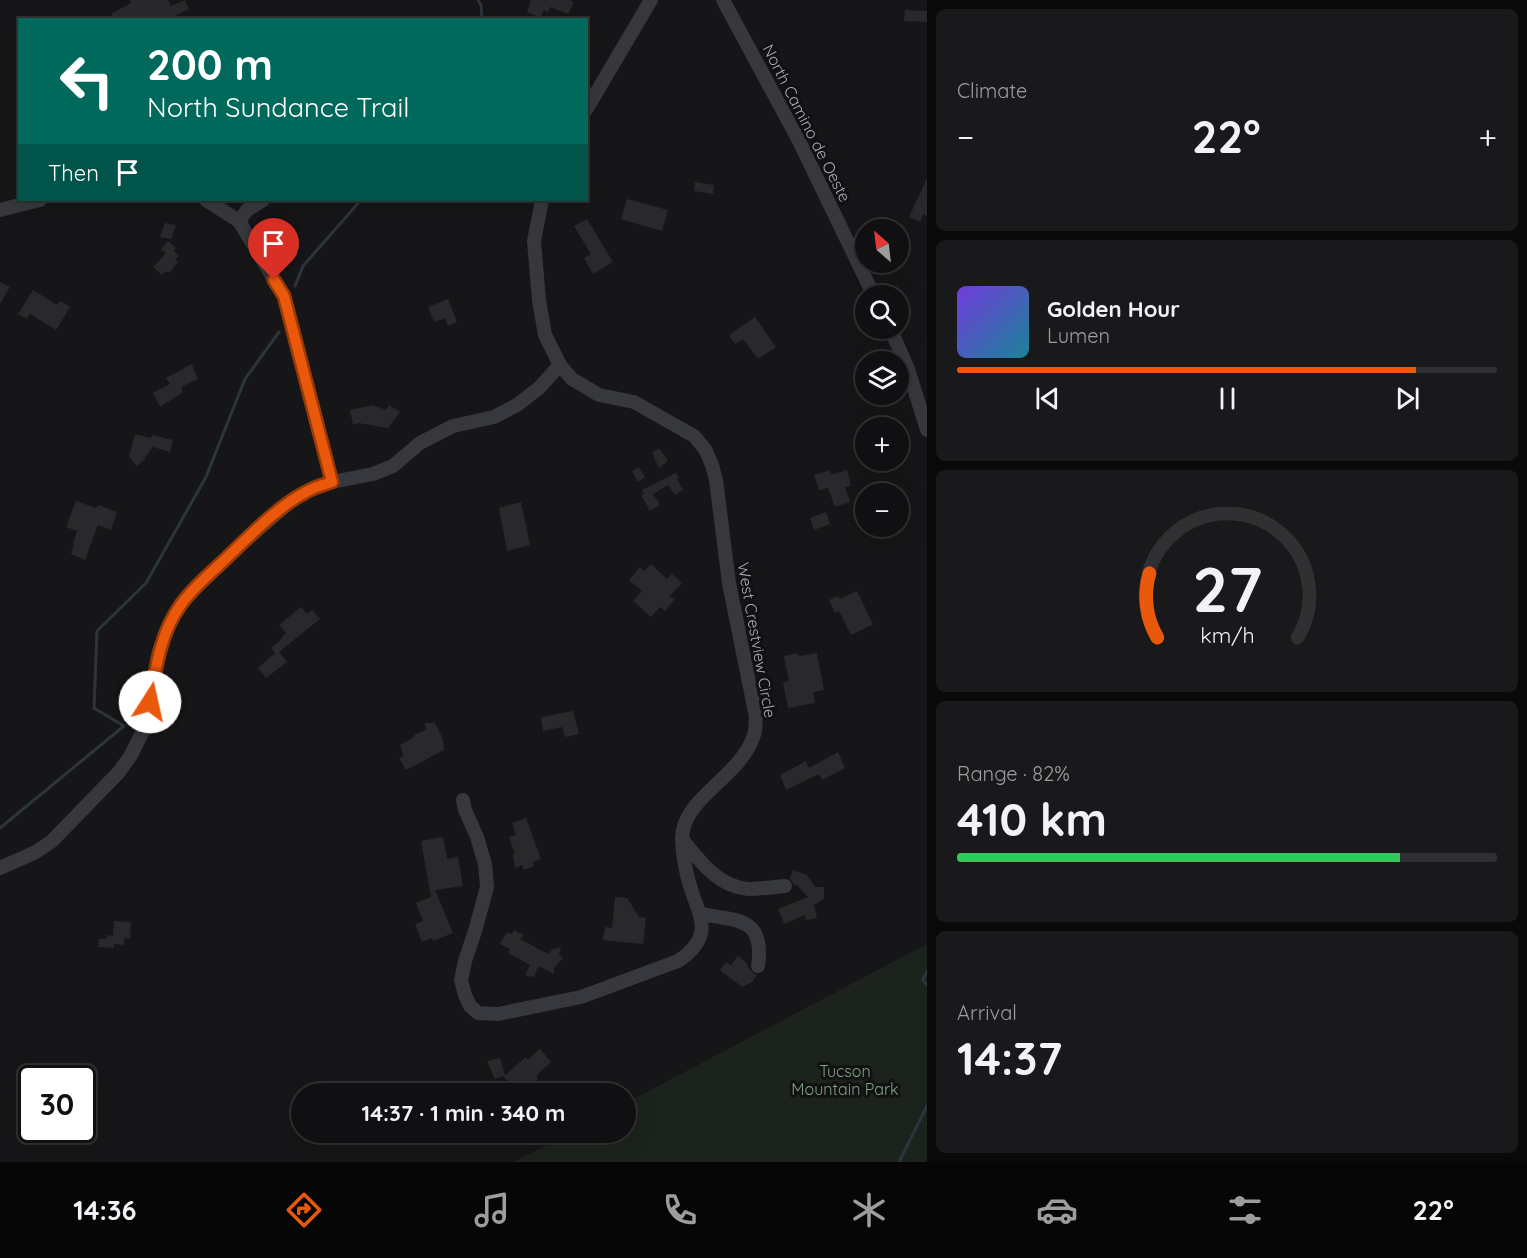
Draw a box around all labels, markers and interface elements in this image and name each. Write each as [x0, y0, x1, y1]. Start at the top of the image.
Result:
text: 200 m [147, 38, 273, 91]
street label: North Camino de Oeste [759, 41, 855, 205]
icon: left [48, 42, 126, 120]
text: Climate [957, 78, 1027, 103]
text: North Sundance Trail [147, 90, 409, 124]
text: 22° [1192, 108, 1261, 164]
text: − [957, 116, 974, 157]
text: + [1478, 116, 1497, 157]
icon: arrive [111, 156, 144, 189]
text: Then [48, 159, 99, 187]
pin [248, 218, 299, 280]
north arrow [855, 219, 909, 273]
map controls [855, 219, 909, 537]
icon: arrive [257, 227, 290, 260]
button: search [855, 285, 909, 339]
text: Golden Hour [1047, 295, 1180, 323]
text: Lumen [1047, 323, 1110, 348]
button: layers [855, 351, 909, 405]
icon: previous [1031, 382, 1064, 415]
icon: pause [1211, 382, 1244, 415]
icon: next [1391, 382, 1424, 415]
button: + [855, 417, 909, 471]
button: − [855, 483, 909, 537]
text: 27 [1192, 550, 1262, 628]
street label: West Crestview Circle [733, 561, 781, 719]
text: km/h [1200, 622, 1254, 648]
position arrow [118, 670, 182, 734]
text: Range · 82% [957, 761, 1070, 786]
text: 410 km [957, 791, 1107, 847]
text: Arrival [957, 1000, 1017, 1025]
text: 14:37 [957, 1030, 1062, 1086]
park label: Tucson Mountain Park [791, 1061, 899, 1099]
speed limit sign: 30 [18, 1065, 96, 1143]
text: 14:37 · 1 min · 340 m [362, 1099, 565, 1127]
icon: directions [283, 1189, 325, 1231]
icon: music [471, 1189, 513, 1231]
icon: phone [659, 1189, 701, 1231]
icon: climate [848, 1189, 890, 1231]
icon: car [1036, 1189, 1078, 1231]
icon: filters [1224, 1189, 1266, 1231]
text: 14:36 [73, 1193, 136, 1227]
text: 22° [1412, 1193, 1454, 1227]

